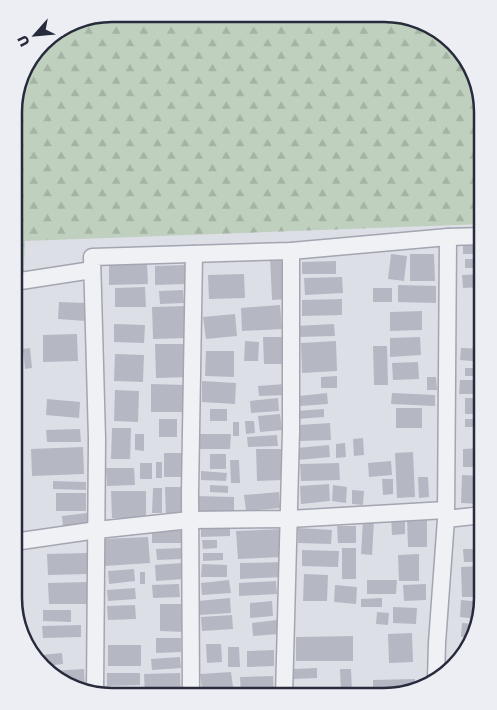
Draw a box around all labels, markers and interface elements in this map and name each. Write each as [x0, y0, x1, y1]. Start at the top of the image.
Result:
north arrow [10, 10, 60, 60]
text: U [13, 33, 33, 50]

